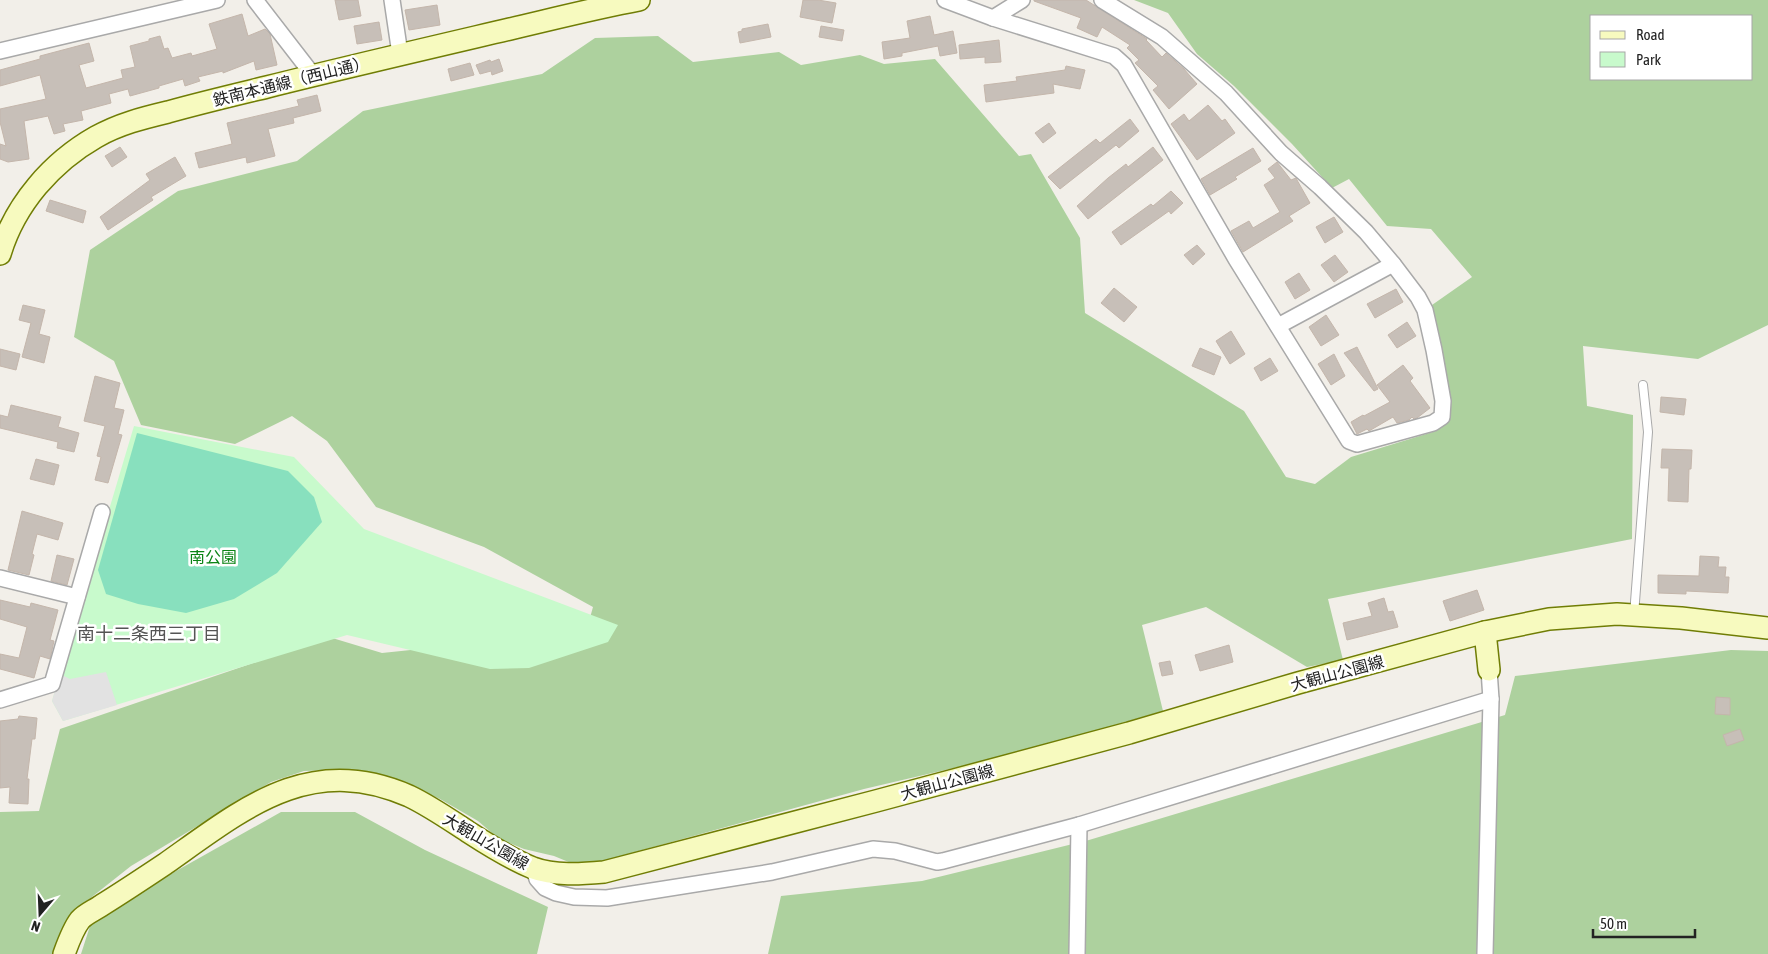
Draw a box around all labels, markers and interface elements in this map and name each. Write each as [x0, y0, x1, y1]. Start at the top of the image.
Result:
legend [1590, 15, 1753, 80]
text: Road [1636, 26, 1665, 43]
text: Park [1636, 51, 1661, 68]
street label: 鉄南本通線（西山通） [211, 53, 371, 109]
park label: 南公園 [189, 548, 237, 566]
district label: 南十二条西三丁目 [77, 623, 221, 644]
street label: 大観山公園線 [1288, 652, 1386, 694]
street label: 大観山公園線 [898, 761, 996, 803]
street label: 大観山公園線 [440, 809, 532, 873]
north arrow [15, 889, 65, 939]
scale bar [1593, 906, 1696, 938]
text: 50 m [1600, 915, 1627, 932]
text: N [29, 917, 42, 935]

